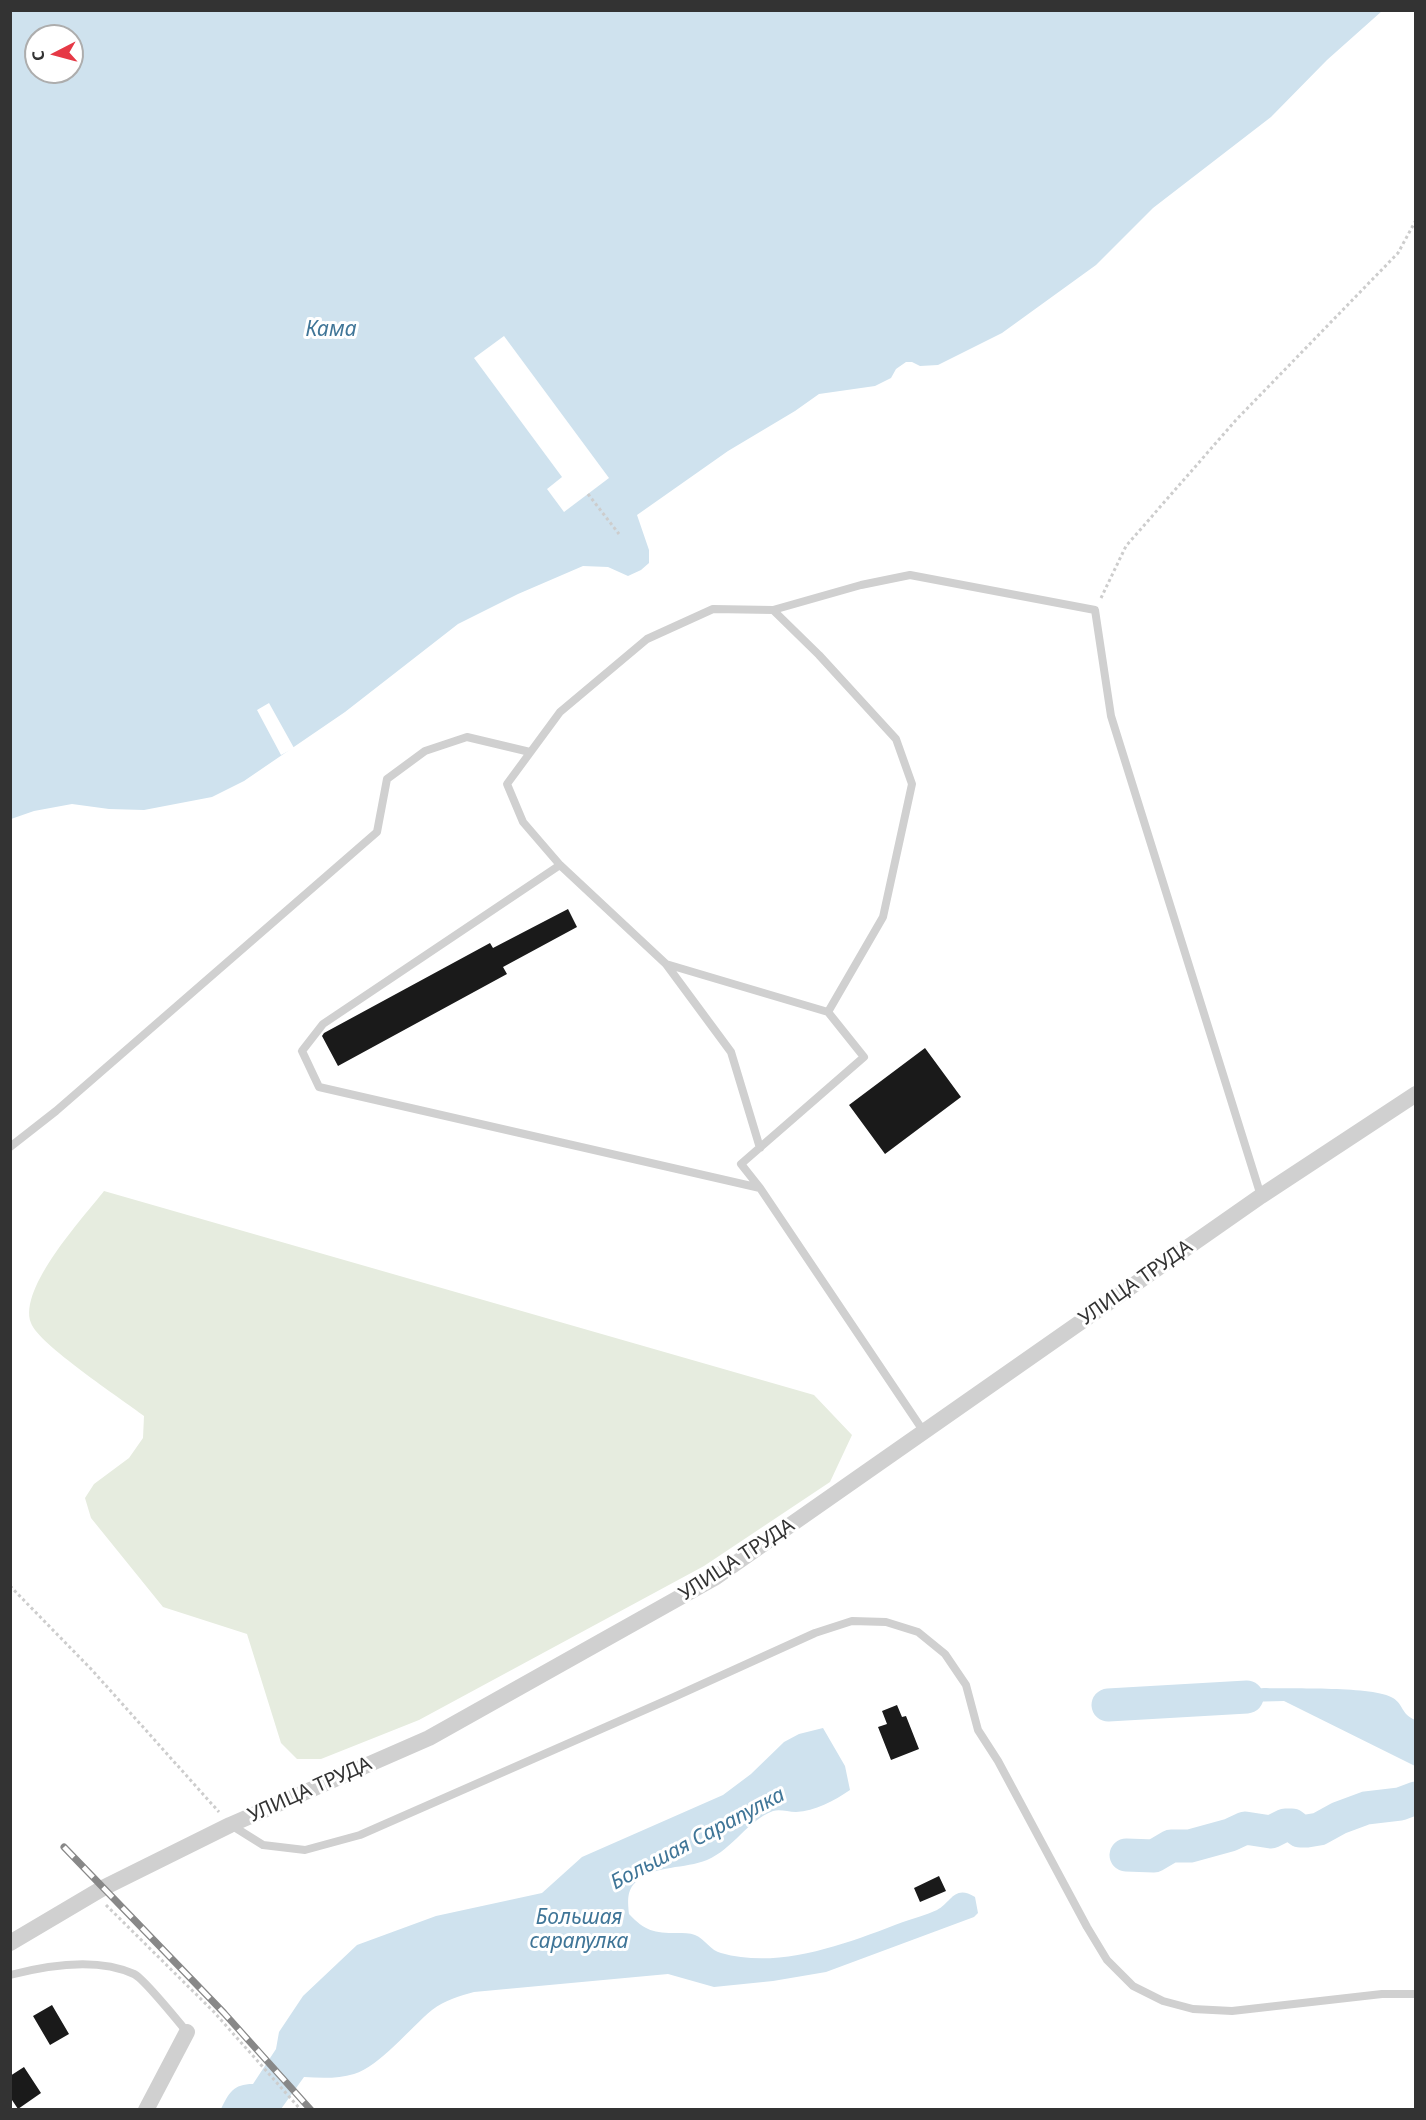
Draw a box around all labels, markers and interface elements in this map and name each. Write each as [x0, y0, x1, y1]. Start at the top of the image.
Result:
north arrow [24, 24, 84, 84]
text: С [27, 49, 50, 62]
water label: Кама [305, 317, 357, 343]
street label: УЛИЦА ТРУДА [1075, 1235, 1197, 1331]
street label: УЛИЦА ТРУДА [675, 1514, 799, 1606]
street label: УЛИЦА ТРУДА [244, 1752, 376, 1828]
water label: Большая Сарапулка [607, 1782, 789, 1896]
water label: Большая сарапулка [530, 1905, 628, 1955]

